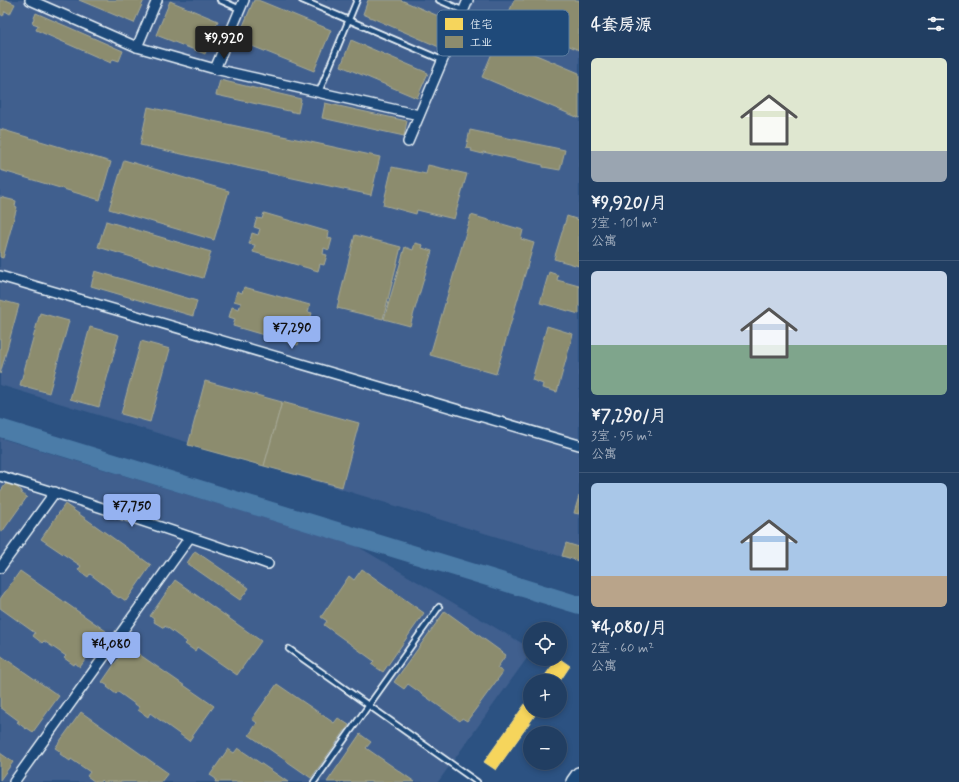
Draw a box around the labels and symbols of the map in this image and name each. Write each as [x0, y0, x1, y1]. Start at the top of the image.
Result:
legend [437, 10, 569, 56]
text: 住宅 [470, 18, 492, 32]
pin: ¥9,920 [191, 26, 257, 60]
text: 工业 [470, 36, 492, 50]
pin: ¥7,290 [259, 316, 325, 350]
pin: ¥7,750 [99, 494, 165, 528]
pin: ¥4,080 [78, 632, 144, 666]

